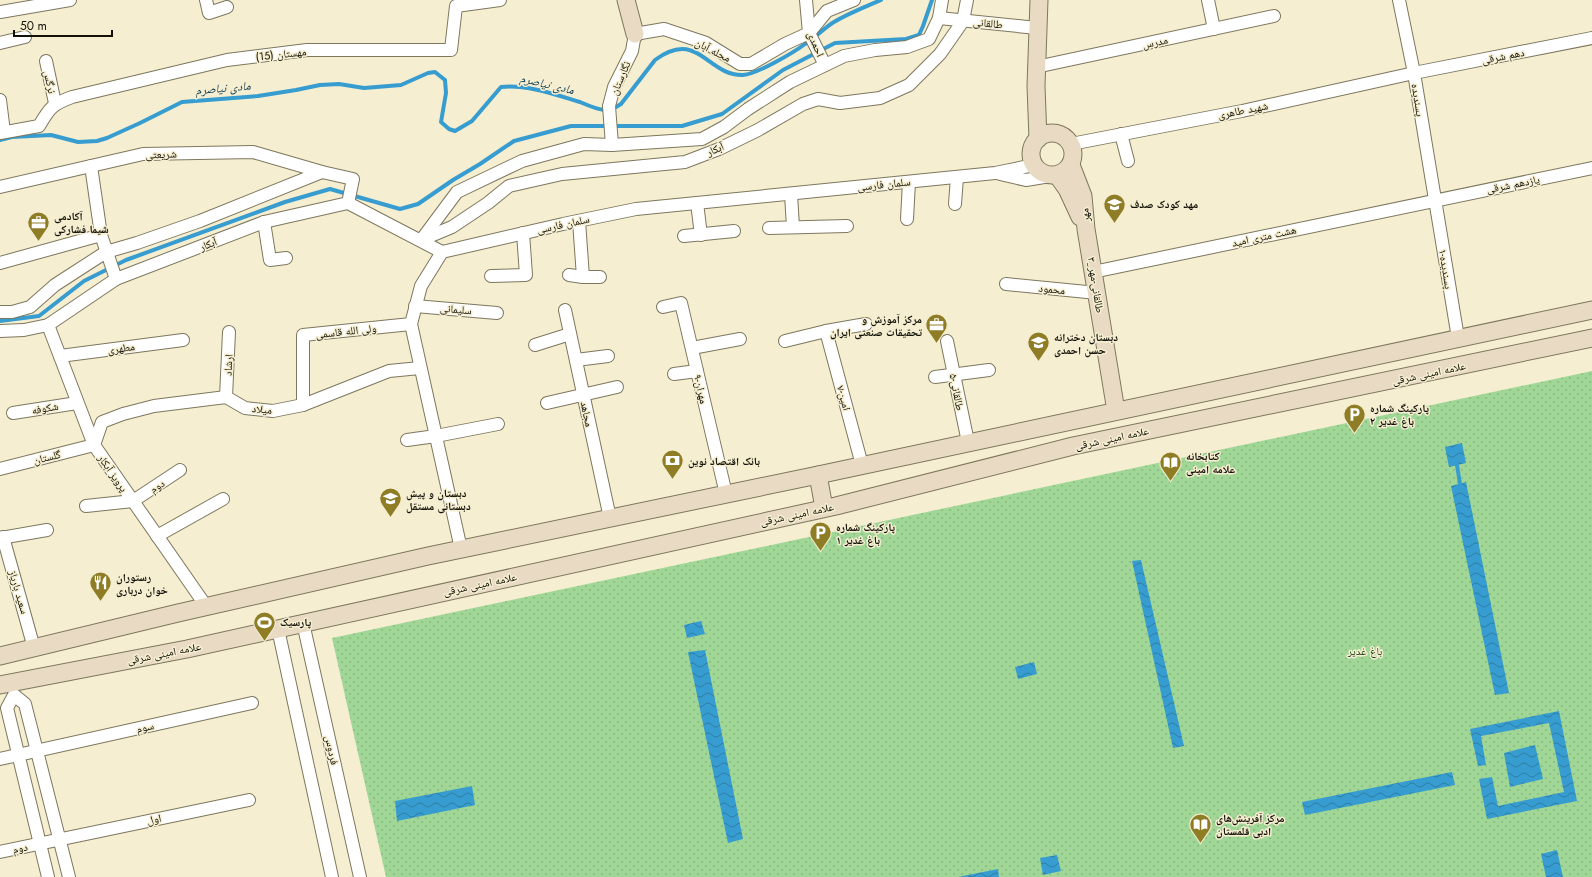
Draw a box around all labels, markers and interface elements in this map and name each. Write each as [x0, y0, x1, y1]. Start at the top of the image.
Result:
scale bar [14, 12, 112, 38]
street label: طالقانی [972, 13, 1004, 33]
text: 50 m [20, 17, 47, 35]
street label: احمدی [804, 29, 828, 59]
street label: مدرس [1141, 32, 1169, 52]
street label: محله آبان [692, 34, 734, 66]
street label: مهستان (15) [255, 43, 307, 65]
street label: دهم شرقی [1480, 44, 1526, 68]
street label: نگارستان [606, 59, 634, 97]
street label: نرگس [40, 69, 60, 95]
water label: مادی نیاصرم [518, 69, 576, 99]
water label: مادی نیاصرم [195, 77, 252, 99]
street label: پسندیده [1408, 82, 1429, 118]
street label: شهید طاهری [1217, 97, 1269, 123]
street label: آبکار [703, 138, 726, 160]
street label: شریعتی [145, 145, 177, 163]
street label: یازدهم شرقی [1485, 171, 1542, 197]
street label: سلمان فارسی [857, 173, 911, 195]
school or university icon: مهد کودک صدف [1101, 191, 1127, 224]
place label: مهد کودک صدف [1130, 196, 1198, 212]
street label: مهر [1076, 207, 1094, 224]
place label: آکادمی شیما فشارکی [54, 208, 109, 237]
office icon: آکادمی شیما فشارکی [26, 209, 52, 242]
street label: سلمان فارسی [535, 211, 591, 237]
street label: هشت متری امید [1230, 221, 1298, 251]
street label: آبکار [196, 233, 219, 255]
street label: ۱-پسندیده [1435, 248, 1457, 290]
street label: ۳_طالقانی-مهر [1084, 256, 1108, 314]
street label: محمود [1038, 280, 1066, 298]
street label: سلیمانی [439, 300, 473, 318]
place label: مرکز آموزش و تحقیقات صنعتی ایران [830, 311, 922, 340]
office icon: مرکز آموزش و تحقیقات صنعتی ایران [924, 312, 950, 345]
street label: ولی الله قاسمی [315, 320, 377, 342]
place label: دبستان دخترانه حسن احمدی [1054, 329, 1118, 358]
school or university icon: دبستان دخترانه حسن احمدی [1025, 330, 1051, 363]
street label: مطهری [106, 338, 136, 358]
street label: ارشاد [219, 354, 237, 376]
street label: علامه امینی شرقی [1391, 357, 1468, 389]
street label: ۵-طالقانی [946, 372, 968, 412]
street label: ۹-مهران [690, 373, 712, 405]
street label: ۷-امین [833, 384, 855, 412]
street label: شکوفه [30, 398, 60, 418]
street label: میلاد [251, 400, 273, 418]
street label: مجاهد [576, 400, 598, 428]
place label: پارکینگ شماره ۲ باغ غدیر [1370, 400, 1429, 429]
parking icon: پارکینگ شماره ۲ باغ غدیر [1342, 401, 1368, 434]
street label: علامه امینی شرقی [1074, 422, 1151, 454]
street label: گلستان [32, 446, 63, 468]
bank icon: بانک اقتصاد نوین [660, 448, 686, 481]
place label: کتابخانه علامه امینی [1186, 448, 1236, 477]
library icon: کتابخانه علامه امینی [1158, 449, 1184, 482]
street label: پرویز آبکار [94, 450, 132, 495]
place label: بانک اقتصاد نوین [688, 453, 760, 469]
street label: دوم [146, 475, 168, 497]
place label: دبستان و پیش دبستانی مستقل [406, 485, 471, 514]
school or university icon: دبستان و پیش دبستانی مستقل [377, 486, 403, 519]
street label: علامه امینی شرقی [759, 498, 836, 530]
place label: پارکینگ شماره ۱ باغ غدیر [836, 519, 895, 548]
parking icon: پارکینگ شماره ۱ باغ غدیر [808, 520, 834, 553]
street label: سعید باریاز [5, 567, 33, 616]
street label: علامه امینی شرقی [442, 568, 519, 600]
place label: رستوران خوان درباری [116, 569, 168, 598]
restaurant icon: رستوران خوان درباری [87, 570, 113, 603]
sports icon: پارسیک [252, 609, 278, 642]
place label: پارسیک [280, 614, 311, 630]
street label: علامه امینی شرقی [126, 638, 203, 668]
park label: باغ غدیر [1347, 643, 1382, 659]
street label: سوم [135, 717, 155, 737]
street label: فردوس [321, 734, 343, 767]
street label: اول [145, 810, 163, 828]
place label: مرکز آفرینش‌های ادبی قلمستان [1216, 810, 1285, 839]
library icon: مرکز آفرینش‌های ادبی قلمستان [1187, 811, 1213, 844]
street label: دوم [11, 839, 29, 857]

